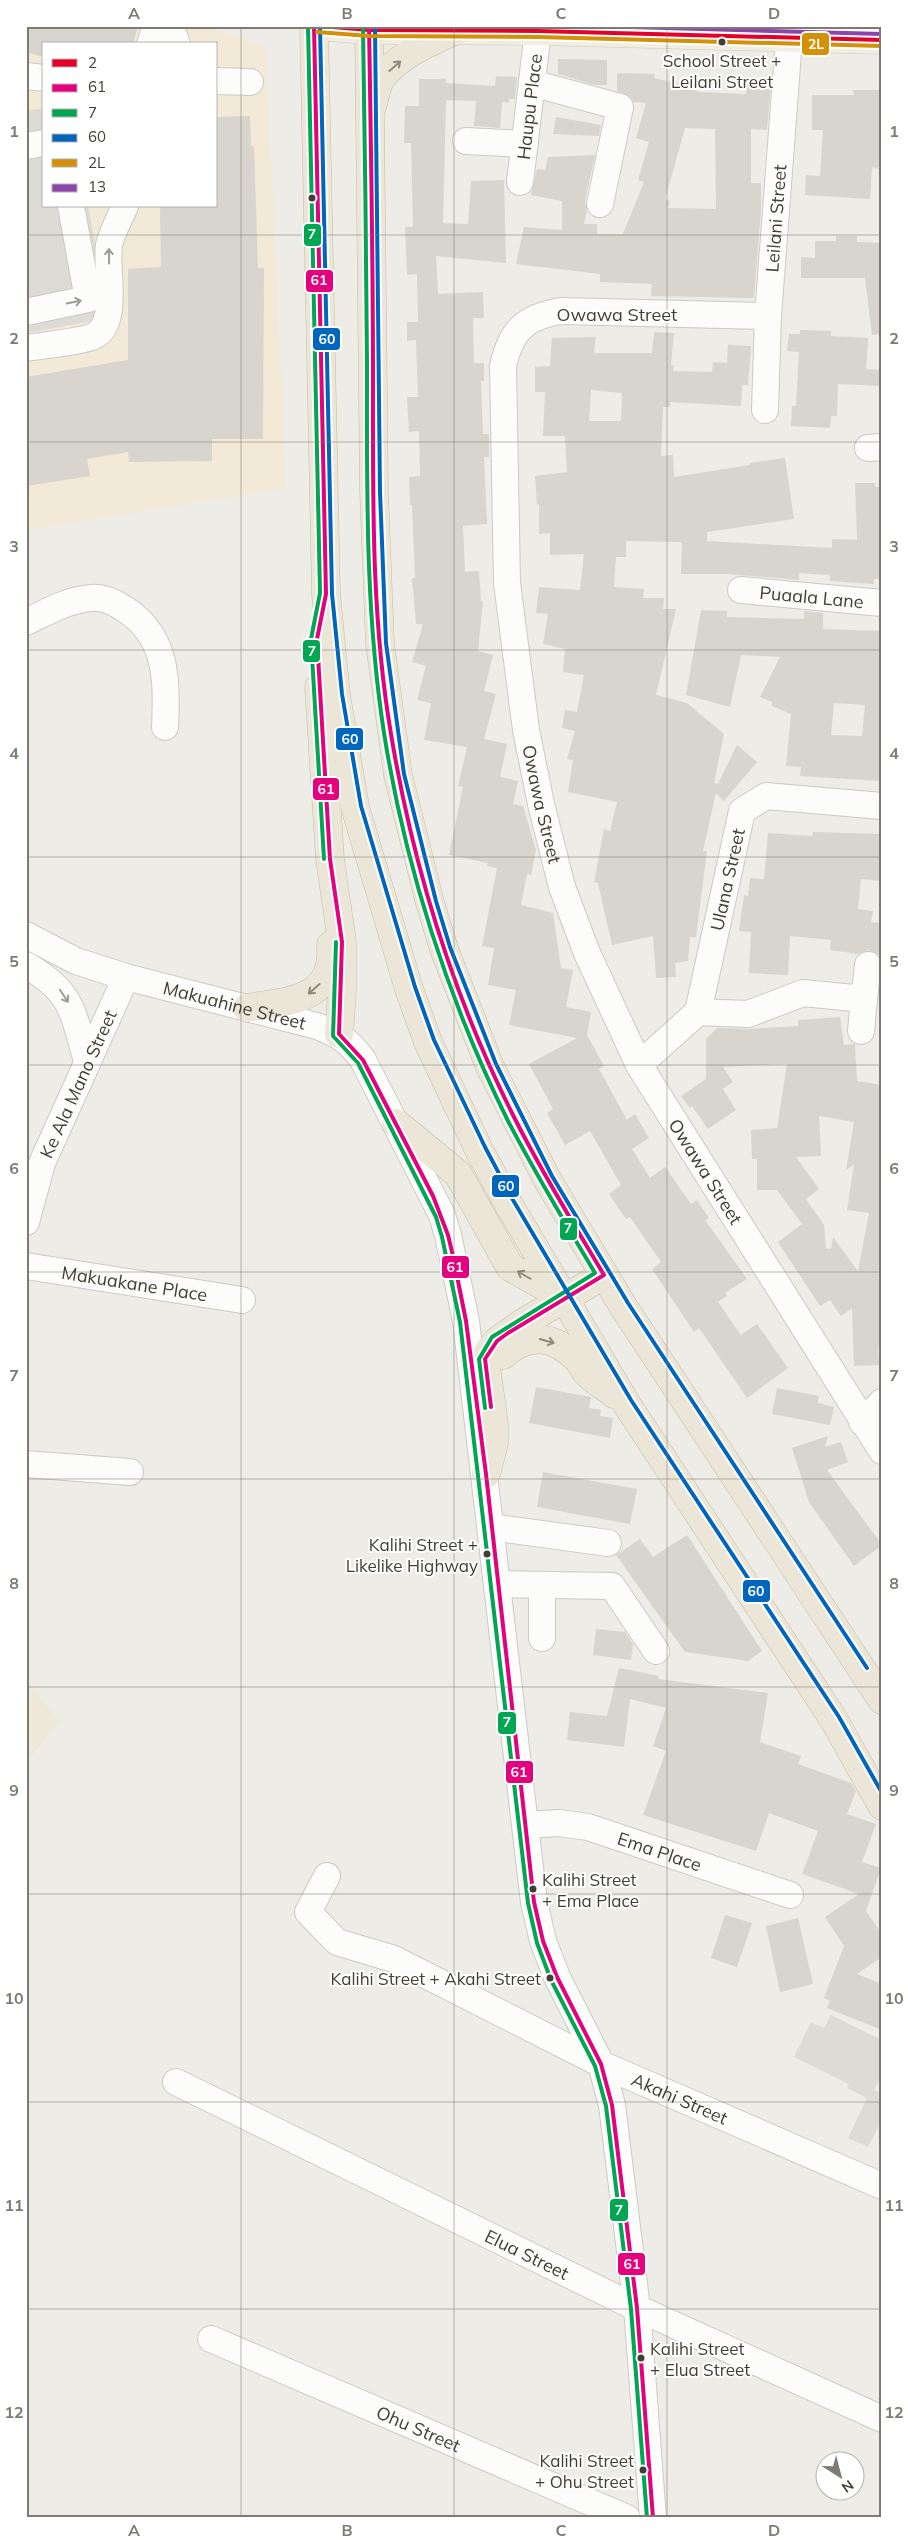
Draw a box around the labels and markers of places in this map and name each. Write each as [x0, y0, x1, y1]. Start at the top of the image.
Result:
marker: School Street + Leilani Street [717, 37, 727, 47]
place label: School Street + Leilani Street [663, 50, 781, 92]
unlabelled marker [307, 193, 317, 203]
place label: Kalihi Street + Likelike Highway [346, 1534, 478, 1577]
marker: Kalihi Street + Likelike Highway [482, 1549, 492, 1559]
place label: Kalihi Street + Ema Place [542, 1869, 639, 1911]
marker: Kalihi Street + Ema Place [528, 1884, 538, 1894]
place label: Kalihi Street + Akahi Street [331, 1968, 541, 1989]
marker: Kalihi Street + Akahi Street [545, 1973, 555, 1983]
place label: Kalihi Street + Elua Street [650, 2338, 750, 2380]
marker: Kalihi Street + Elua Street [636, 2353, 646, 2363]
place label: Kalihi Street + Ohu Street [535, 2450, 634, 2492]
marker: Kalihi Street + Ohu Street [638, 2465, 648, 2475]

